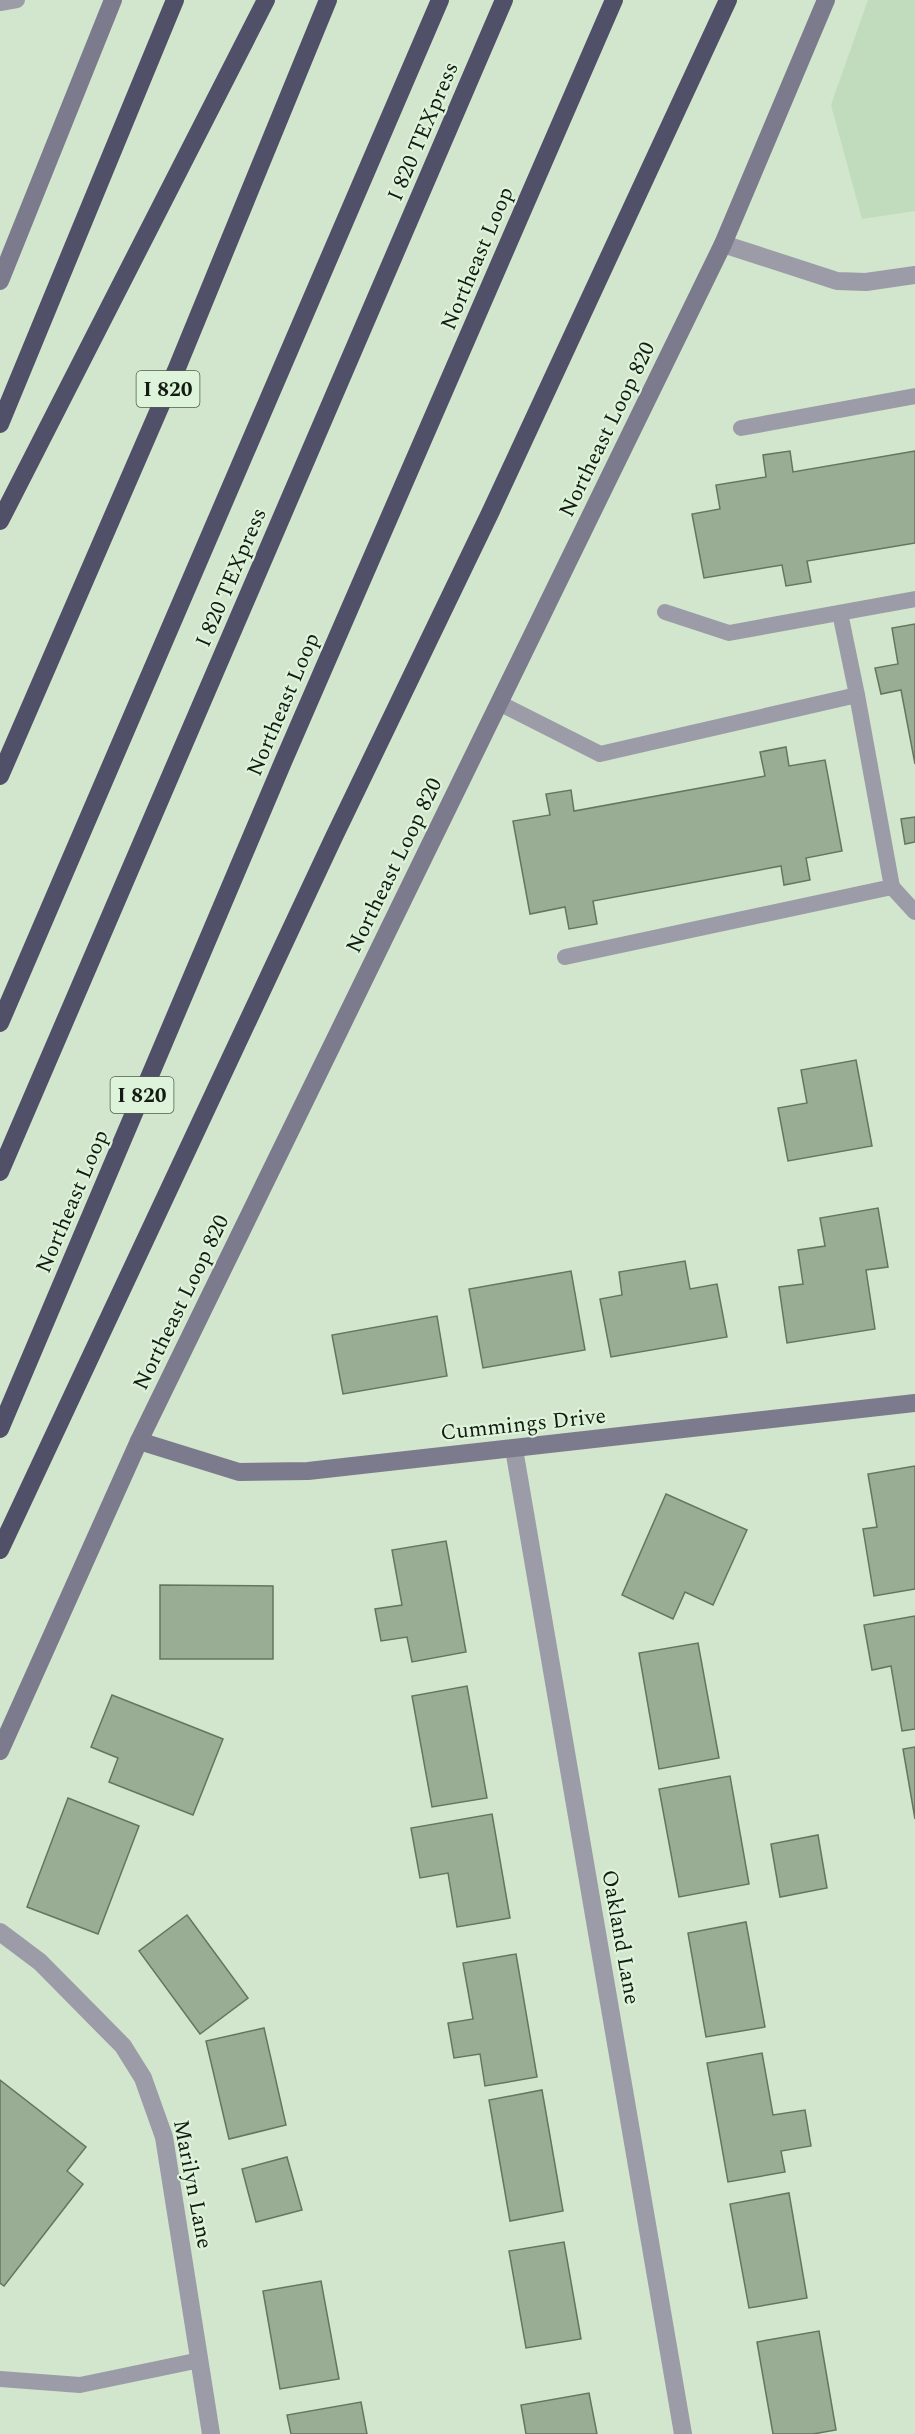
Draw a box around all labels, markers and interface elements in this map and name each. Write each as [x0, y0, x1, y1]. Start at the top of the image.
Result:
street label: I 820 TEXpress [379, 57, 468, 206]
street label: Northeast Loop [432, 182, 522, 336]
street label: Northeast Loop 820 [551, 336, 664, 523]
road number: I 820 [136, 371, 200, 407]
street label: I 820 TEXpress [187, 503, 276, 652]
street label: Northeast Loop [238, 628, 328, 782]
street label: Northeast Loop 820 [338, 772, 451, 959]
road number: I 820 [110, 1077, 174, 1113]
street label: Northeast Loop [27, 1125, 117, 1279]
street label: Northeast Loop 820 [125, 1209, 238, 1396]
street label: Cummings Drive [439, 1399, 608, 1450]
street label: Oakland Lane [592, 1867, 649, 2007]
street label: Marilyn Lane [164, 2117, 221, 2252]

